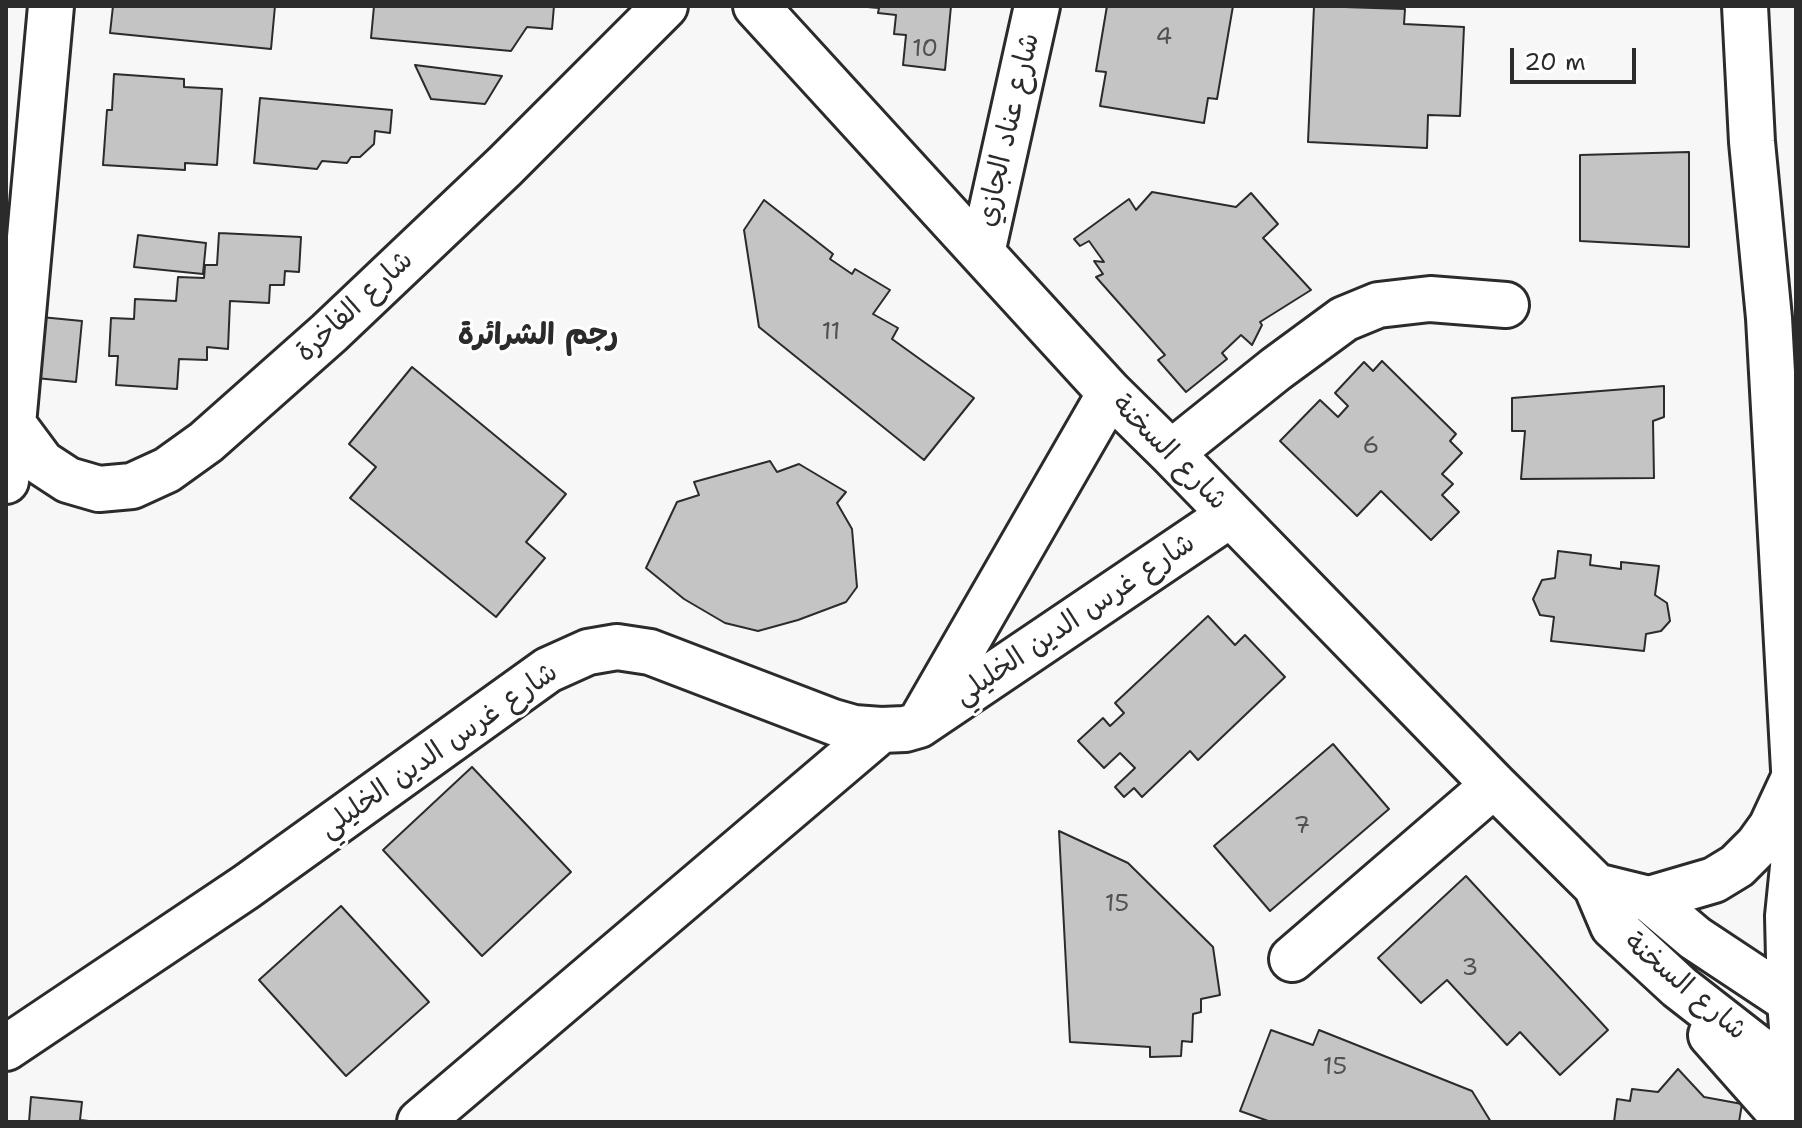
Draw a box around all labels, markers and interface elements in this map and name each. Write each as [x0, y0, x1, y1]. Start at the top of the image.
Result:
house number: 4 [1156, 24, 1172, 52]
street label: شارع عناد الجازي [970, 30, 1048, 230]
scale bar [1514, 32, 1640, 82]
house number: 10 [912, 36, 938, 64]
text: 20 m [1524, 46, 1586, 78]
street label: شارع الفاخرة [289, 244, 421, 370]
district label: رجم الشرائرة [458, 318, 618, 354]
house number: 11 [821, 319, 841, 347]
street label: شارع السخنة [1104, 388, 1234, 518]
house number: 6 [1363, 433, 1379, 461]
street label: شارع غرس الدين الخليلي [948, 527, 1202, 713]
street label: شارع غرس الدين الخليلي [313, 656, 565, 846]
house number: 7 [1294, 813, 1310, 841]
house number: 15 [1105, 891, 1129, 919]
street label: شارع السخنة [1617, 926, 1753, 1048]
house number: 3 [1462, 955, 1478, 983]
house number: 15 [1323, 1054, 1347, 1082]

